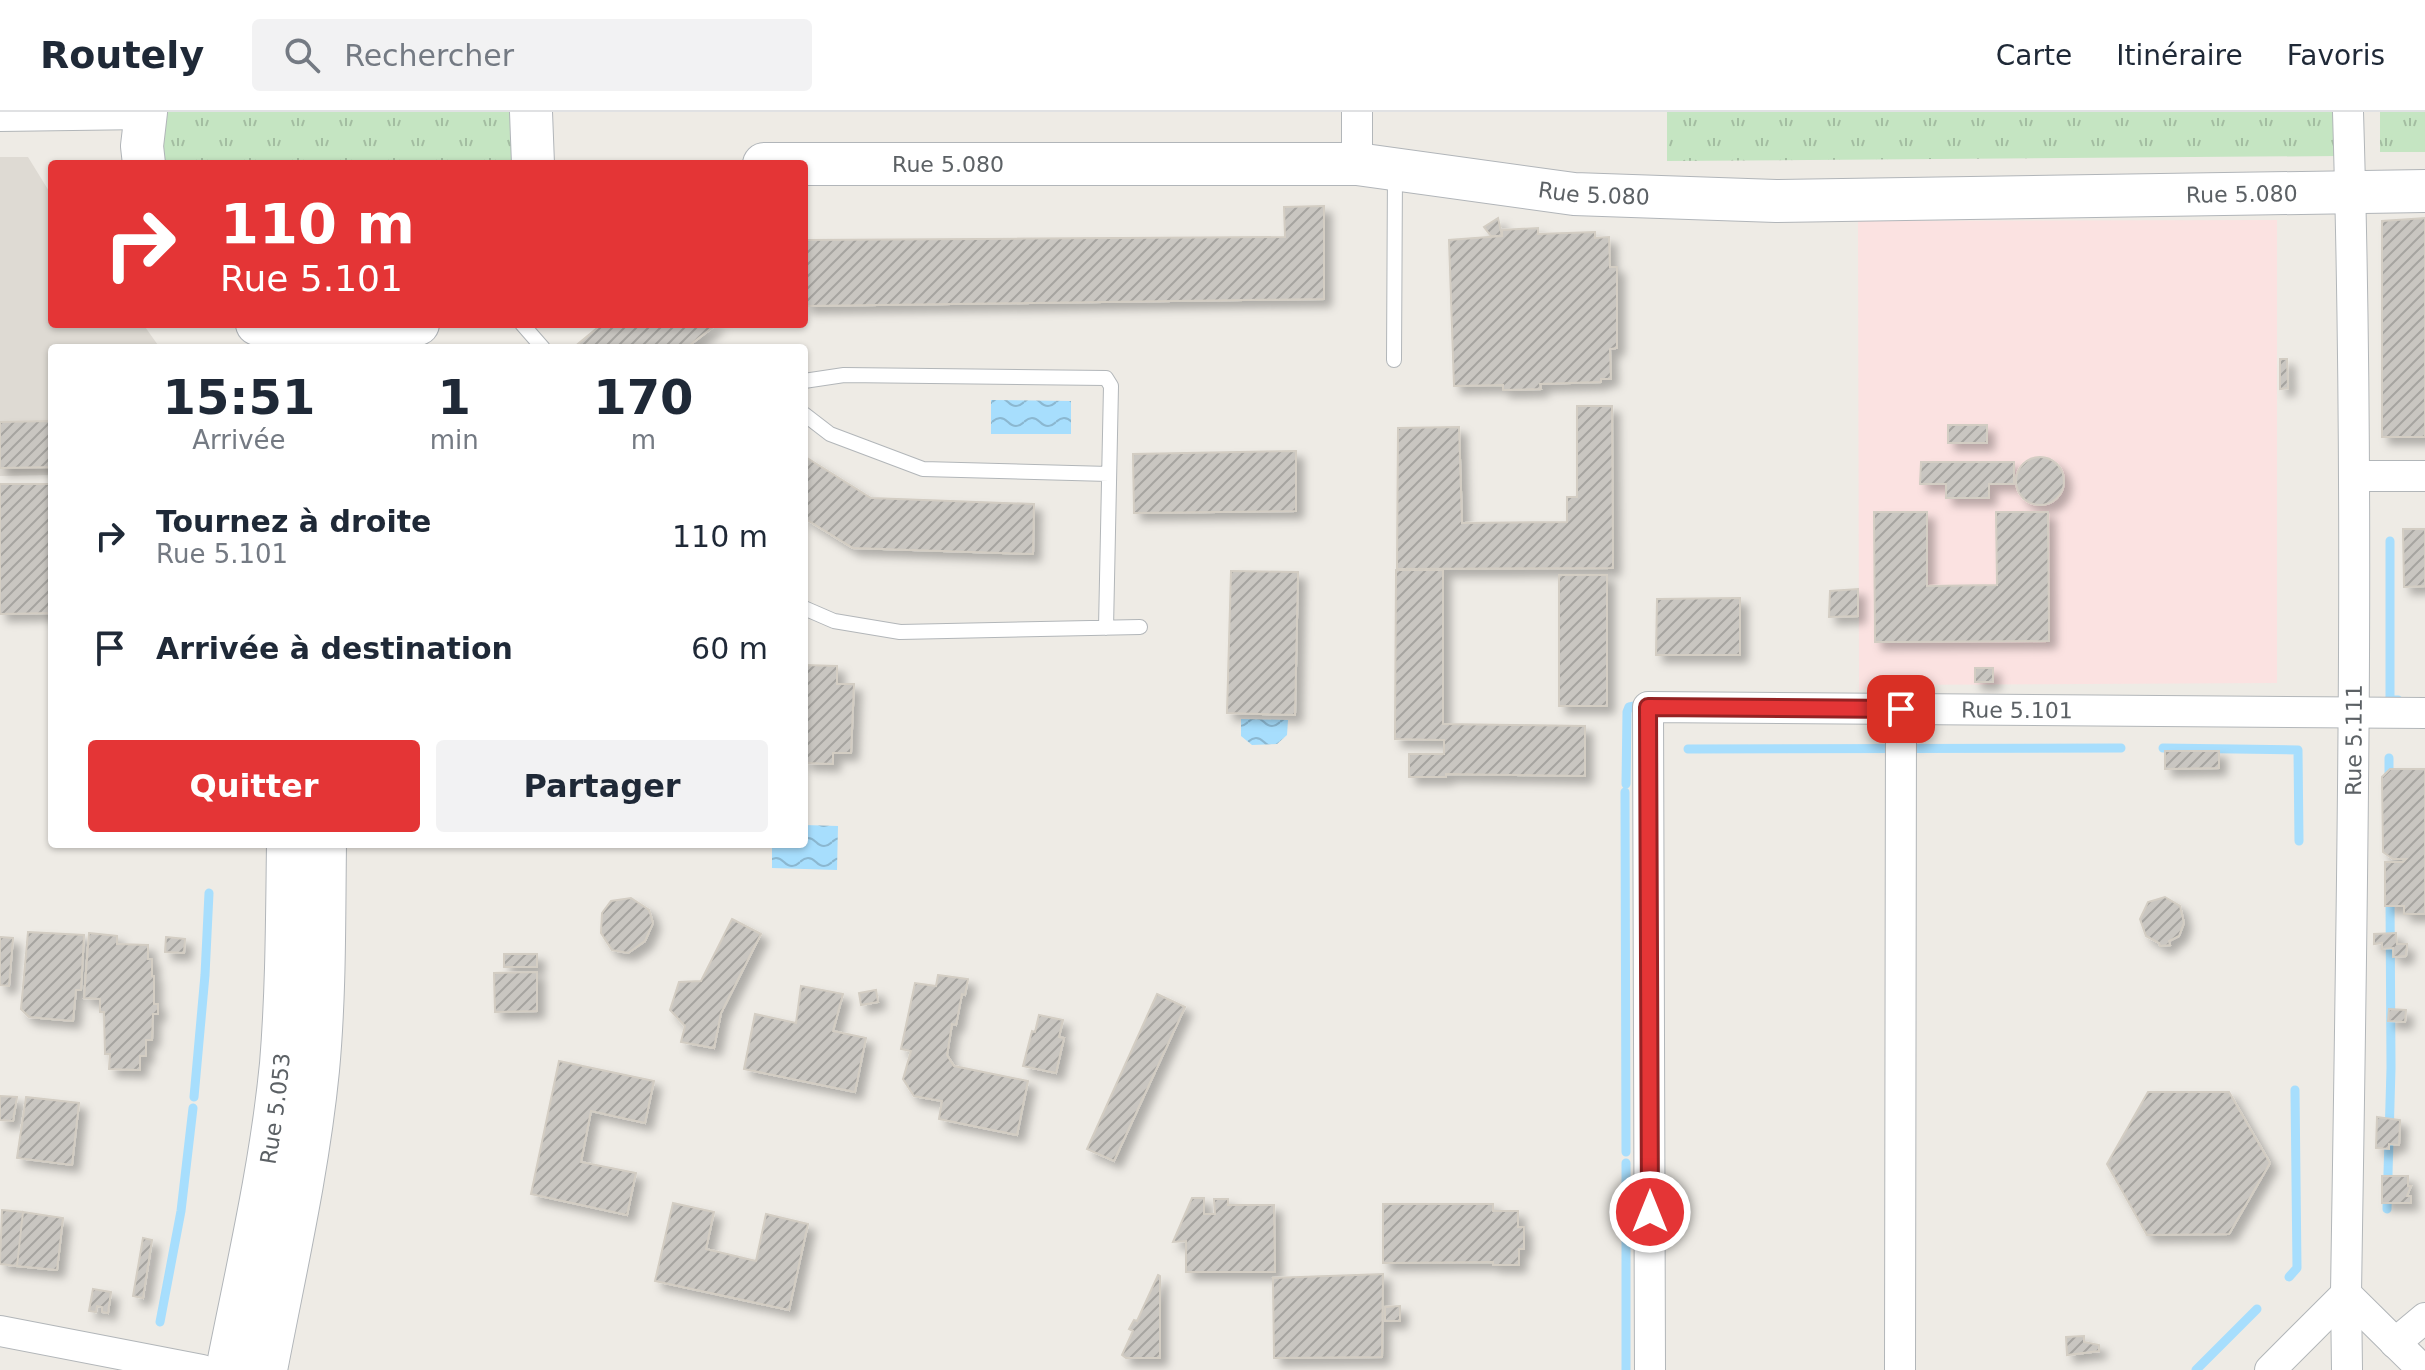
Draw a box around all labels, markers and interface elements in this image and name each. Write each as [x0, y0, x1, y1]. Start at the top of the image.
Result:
search box [252, 19, 812, 91]
text: Routely [40, 33, 204, 77]
icon: search [280, 33, 324, 77]
text: Rechercher [344, 38, 514, 73]
text: Carte [1996, 39, 2072, 72]
text: Itinéraire [2116, 39, 2243, 72]
text: Favoris [2287, 39, 2385, 72]
street label: Rue 5.080 [892, 152, 1004, 177]
street label: Rue 5.080 [1537, 177, 1650, 209]
street label: Rue 5.080 [2186, 180, 2298, 207]
text: 110 m [220, 191, 415, 256]
icon: right [88, 192, 192, 296]
text: Rue 5.101 [220, 258, 403, 299]
text: 15:51 [162, 369, 315, 425]
text: 1 [438, 369, 471, 425]
text: 170 [593, 369, 693, 425]
text: Arrivée [192, 425, 286, 455]
text: min [430, 425, 479, 455]
text: m [631, 425, 656, 455]
text: Tournez à droite [156, 504, 431, 539]
icon: right [88, 514, 132, 558]
text: 110 m [672, 519, 768, 554]
text: Rue 5.101 [156, 539, 288, 569]
icon: arrive [88, 626, 132, 670]
text: Arrivée à destination [156, 631, 513, 666]
text: 60 m [691, 631, 768, 666]
pin [1867, 675, 1935, 743]
street label: Rue 5.111 [2341, 684, 2366, 796]
icon: arrive [1879, 687, 1923, 731]
street label: Rue 5.101 [1961, 697, 2073, 723]
button: Quitter [88, 740, 420, 832]
button: Partager [436, 740, 768, 832]
street label: Rue 5.053 [255, 1052, 294, 1166]
position arrow [1608, 1170, 1692, 1254]

